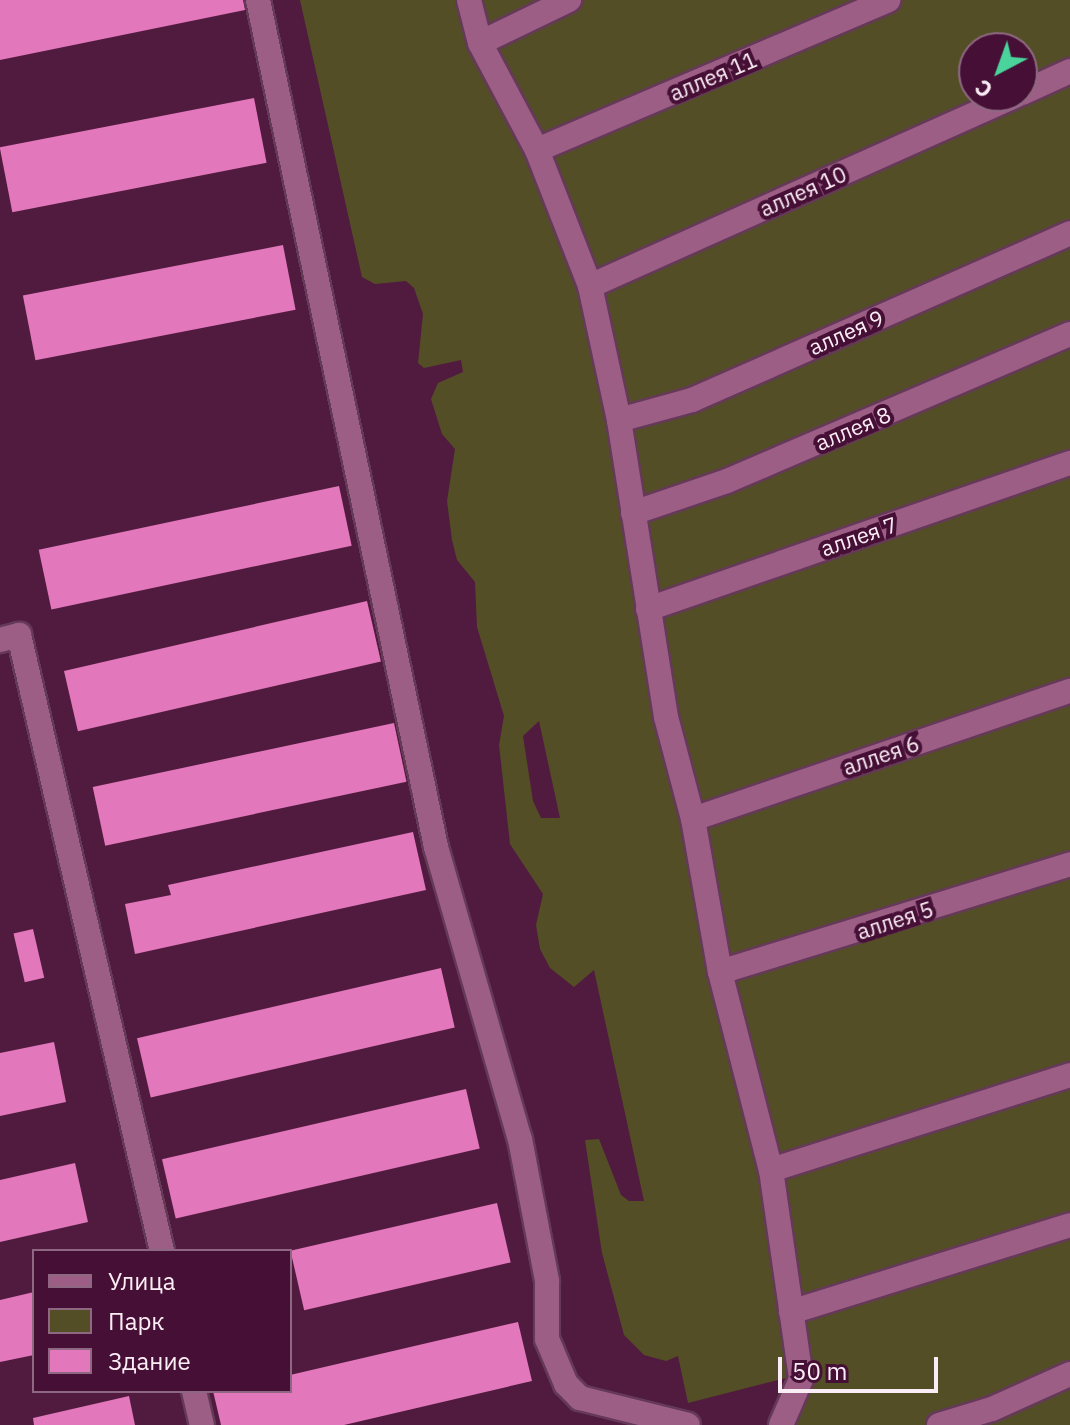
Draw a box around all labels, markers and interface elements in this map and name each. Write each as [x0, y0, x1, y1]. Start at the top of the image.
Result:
north arrow [958, 32, 1038, 112]
street label: аллея 11 [665, 46, 761, 106]
text: С [968, 73, 998, 105]
street label: аллея 10 [755, 160, 851, 222]
street label: аллея 9 [805, 304, 887, 360]
street label: аллея 8 [811, 400, 895, 456]
street label: аллея 7 [817, 511, 901, 561]
street label: аллея 6 [839, 730, 923, 780]
street label: аллея 5 [853, 895, 937, 945]
legend [32, 1249, 292, 1393]
text: Улица [108, 1265, 176, 1297]
text: Парк [108, 1305, 165, 1337]
scale bar [782, 1341, 942, 1391]
text: Здание [108, 1345, 191, 1377]
text: 50 m [792, 1355, 847, 1387]

